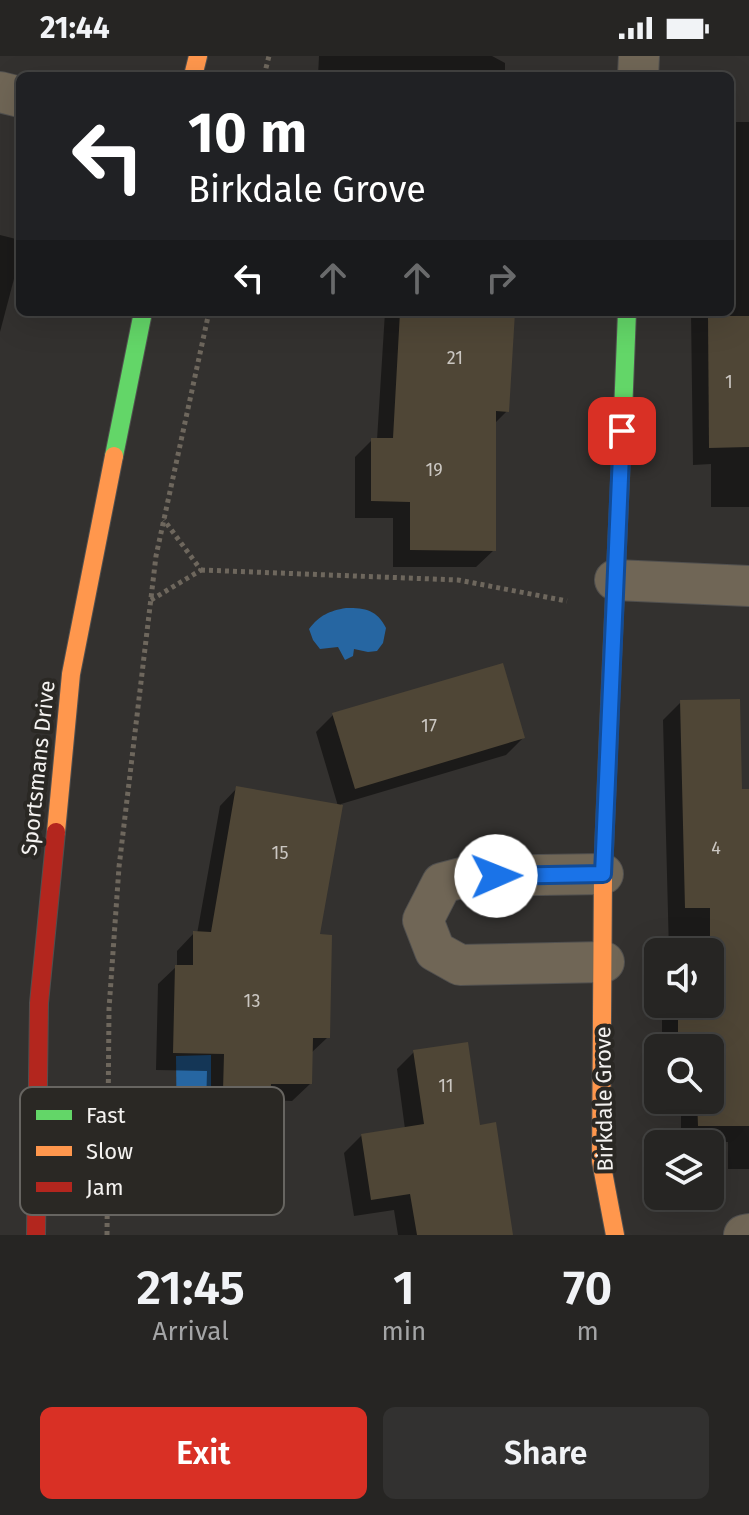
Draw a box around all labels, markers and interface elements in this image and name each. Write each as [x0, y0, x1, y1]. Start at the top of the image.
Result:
text: 21:44 [40, 10, 110, 46]
text: 10 m [188, 100, 307, 167]
icon: left [56, 104, 160, 208]
text: Birkdale Grove [188, 168, 426, 212]
icon: left [227, 256, 271, 300]
icon: ahead [311, 256, 355, 300]
icon: ahead [395, 256, 439, 300]
icon: right [479, 256, 523, 300]
house number: 21 [447, 347, 463, 369]
house number: 1 [725, 371, 733, 393]
pin [588, 397, 656, 465]
icon: arrive [600, 409, 644, 453]
house number: 19 [425, 459, 443, 481]
street label: Sportsmans Drive [15, 679, 61, 857]
house number: 17 [421, 715, 437, 737]
position arrow [454, 834, 538, 918]
house number: 4 [711, 837, 721, 859]
house number: 15 [272, 842, 288, 864]
map controls [644, 938, 724, 1210]
button: sound [644, 938, 724, 1018]
house number: 13 [244, 990, 260, 1012]
street label: Birkdale Grove [589, 1026, 619, 1172]
button: search [644, 1034, 724, 1114]
house number: 11 [438, 1075, 454, 1097]
legend [20, 1087, 284, 1215]
text: Fast [86, 1102, 126, 1129]
button: layers [644, 1130, 724, 1210]
text: Slow [86, 1138, 133, 1165]
text: Jam [86, 1174, 124, 1201]
text: 21:45 [137, 1259, 245, 1317]
text: 1 [393, 1259, 415, 1317]
text: 70 [563, 1259, 612, 1317]
text: Arrival [153, 1316, 229, 1347]
text: min [381, 1316, 426, 1347]
text: m [576, 1316, 599, 1347]
button: Exit [40, 1407, 367, 1499]
button: Share [383, 1407, 709, 1499]

